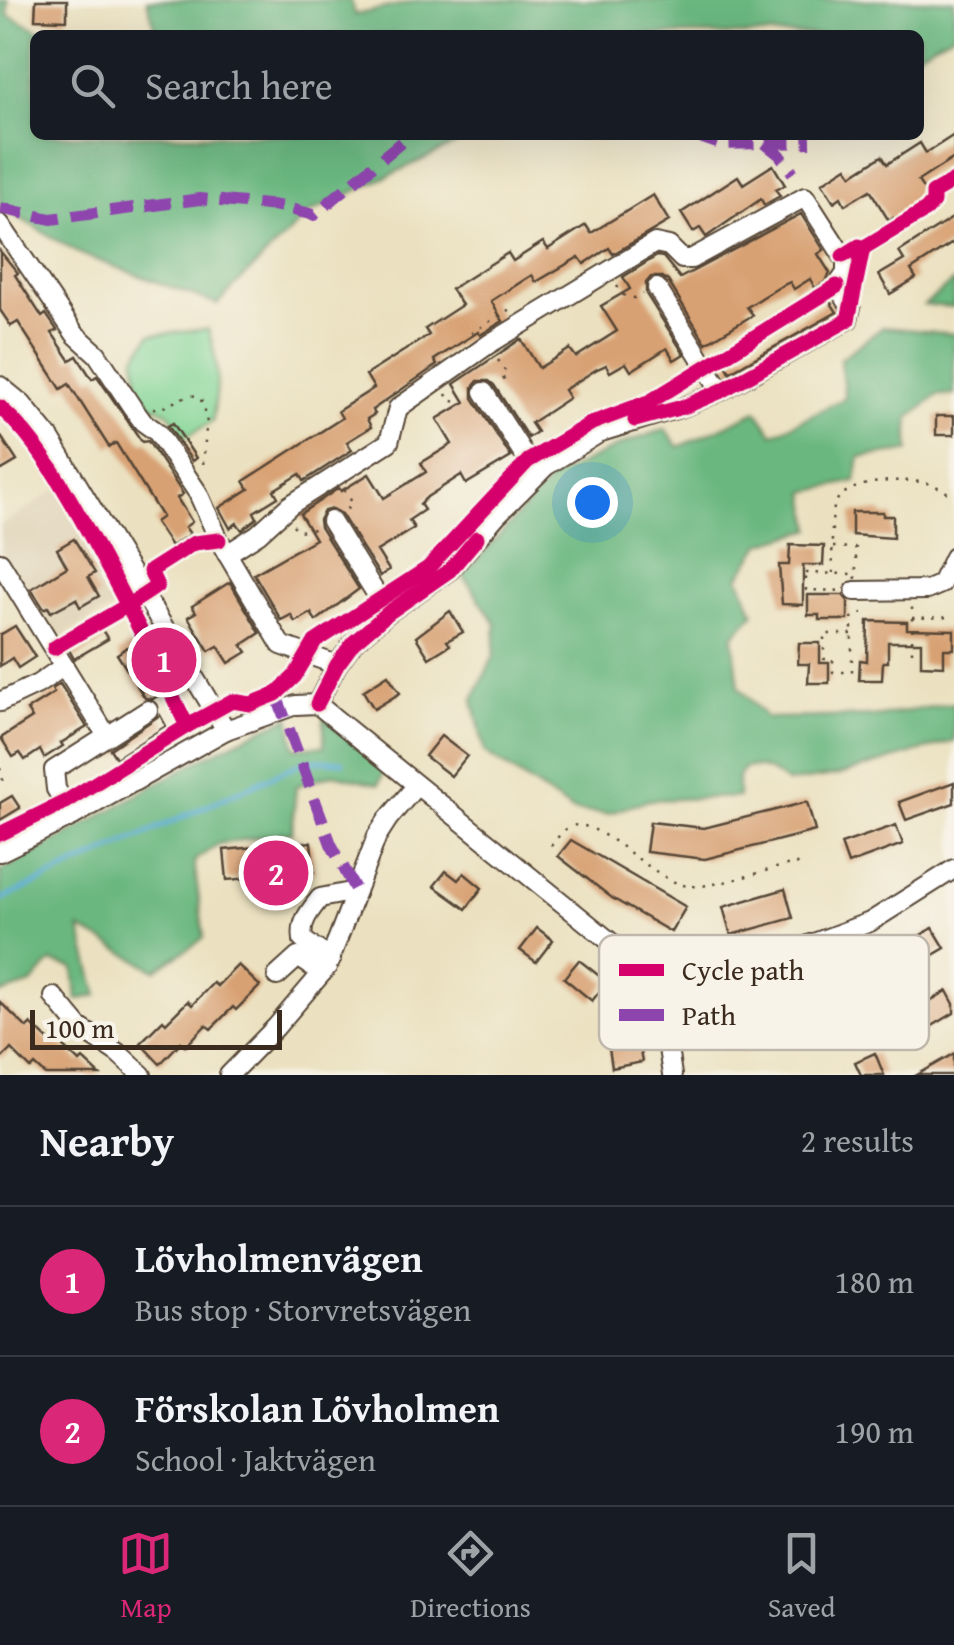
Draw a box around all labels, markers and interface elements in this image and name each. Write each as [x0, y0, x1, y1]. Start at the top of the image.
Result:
search box [30, 30, 924, 140]
text: Search here [145, 57, 333, 113]
icon: search [65, 58, 120, 113]
your location [567, 477, 618, 528]
pin: 1 [132, 622, 196, 698]
pin: 2 [244, 836, 308, 910]
legend [599, 935, 929, 1050]
text: Cycle path [682, 949, 805, 990]
text: Path [682, 994, 736, 1035]
scale bar [30, 1005, 282, 1050]
text: 100 m [45, 1007, 114, 1048]
text: Nearby [40, 1110, 174, 1171]
text: 2 results [801, 1117, 914, 1164]
text: Lövholmenvägen [135, 1230, 423, 1286]
text: 1 [64, 1258, 81, 1305]
text: 180 m [835, 1258, 914, 1305]
text: Bus stop · Storvretsvägen [135, 1286, 471, 1333]
text: Förskolan Lövholmen [135, 1380, 499, 1436]
text: 2 [64, 1408, 81, 1455]
text: 190 m [835, 1408, 914, 1455]
text: School · Jaktvägen [135, 1436, 376, 1483]
tab: Map [118, 1526, 173, 1627]
tab: Directions [410, 1526, 531, 1627]
tab: Saved [768, 1526, 836, 1627]

